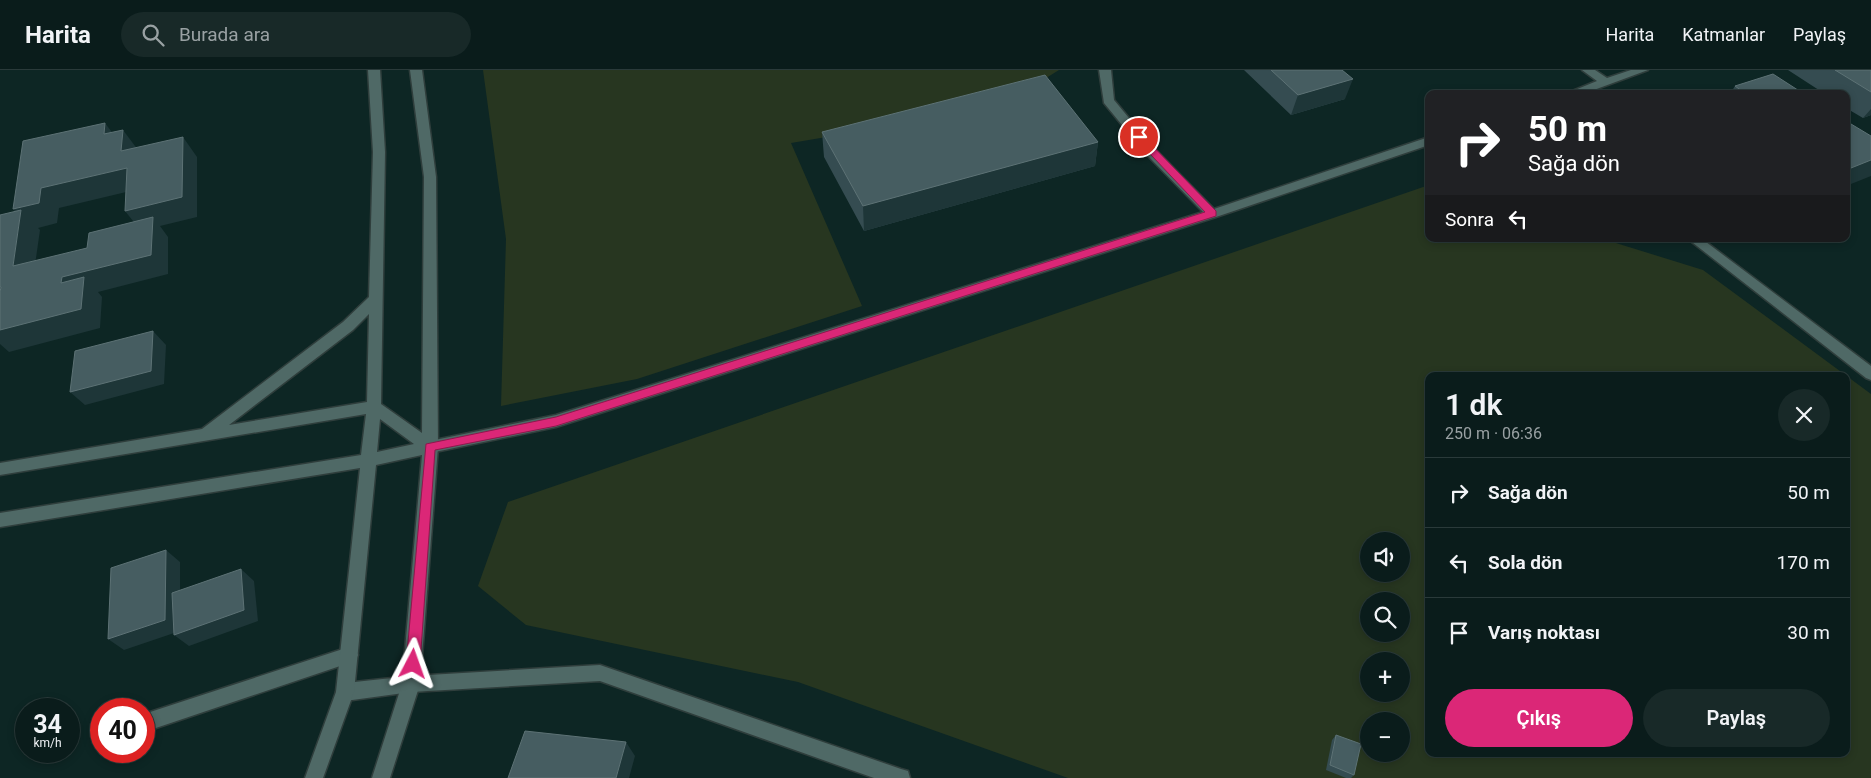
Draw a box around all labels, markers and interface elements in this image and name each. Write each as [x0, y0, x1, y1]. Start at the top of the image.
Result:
search box [121, 12, 471, 57]
text: Harita [25, 21, 91, 49]
icon: search [139, 21, 167, 49]
text: Burada ara [179, 23, 270, 46]
text: Harita [1606, 24, 1654, 45]
text: Katmanlar [1682, 24, 1765, 45]
text: Paylaş [1793, 24, 1846, 45]
text: 50 m [1528, 109, 1607, 150]
icon: right [1445, 110, 1510, 175]
pin [1118, 116, 1160, 158]
icon: arrive [1125, 123, 1153, 151]
text: Sağa dön [1528, 151, 1620, 176]
icon: left [1504, 205, 1532, 233]
text: Sonra [1445, 208, 1494, 231]
text: 1 dk [1445, 387, 1502, 422]
button: close [1778, 389, 1830, 441]
text: 250 m · 06:36 [1445, 424, 1542, 443]
icon: right [1445, 479, 1473, 507]
text: Sağa dön [1488, 481, 1568, 504]
text: 50 m [1787, 481, 1830, 504]
map controls [1360, 532, 1410, 762]
button: sound [1360, 532, 1410, 582]
icon: left [1445, 549, 1473, 577]
text: Sola dön [1488, 551, 1562, 574]
text: 170 m [1777, 551, 1830, 574]
button: search [1360, 592, 1410, 642]
icon: arrive [1445, 619, 1473, 647]
text: Varış noktası [1488, 621, 1600, 644]
text: 30 m [1787, 621, 1830, 644]
position arrow [386, 637, 438, 689]
button: + [1360, 652, 1410, 702]
button: Çıkış [1445, 689, 1633, 747]
button: Paylaş [1643, 689, 1830, 747]
speed limit sign: 40 [90, 698, 155, 763]
text: 34 [33, 710, 62, 739]
button: − [1360, 712, 1410, 762]
text: km/h [33, 736, 62, 750]

